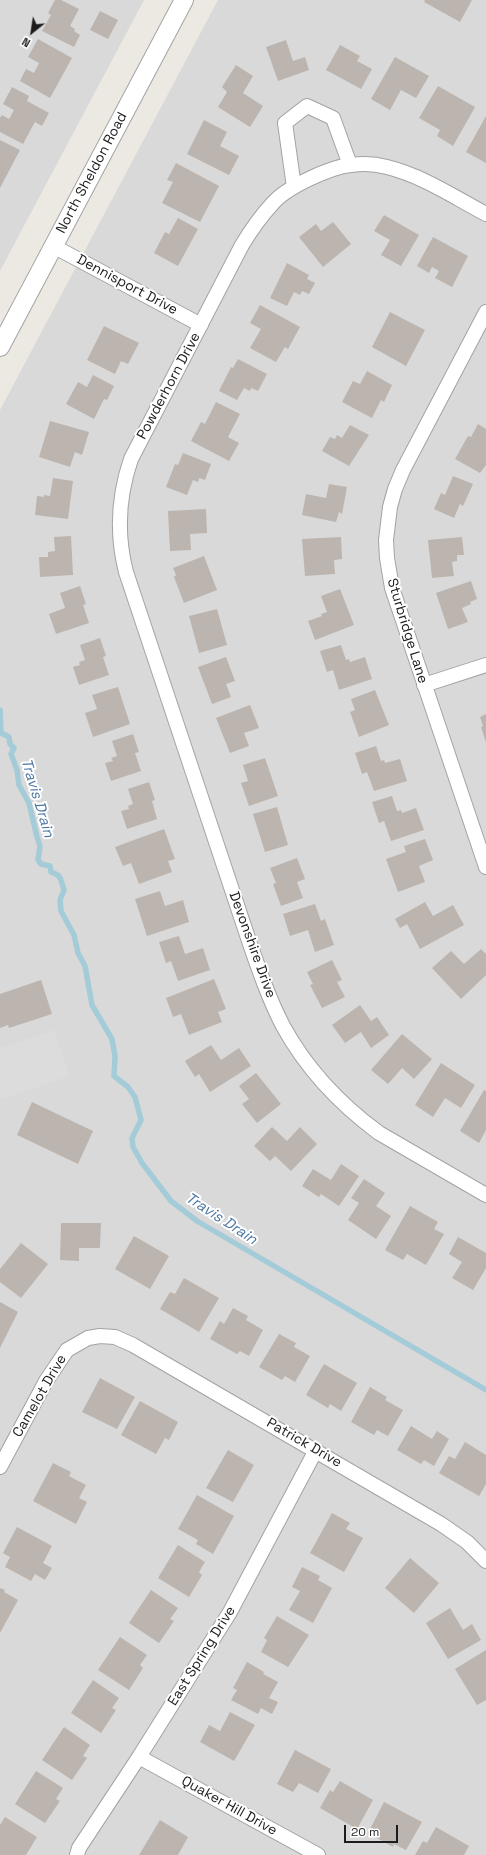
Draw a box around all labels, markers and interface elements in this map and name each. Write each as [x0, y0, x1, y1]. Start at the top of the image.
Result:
north arrow [12, 12, 52, 52]
text: N [19, 34, 33, 50]
street label: North Sheldon Road [53, 109, 131, 237]
street label: Dennisport Drive [74, 251, 180, 319]
street label: Powderhorn Drive [134, 330, 204, 442]
street label: Sturbridge Lane [383, 576, 431, 686]
water label: Travis Drain [16, 756, 58, 840]
street label: Devonshire Drive [225, 890, 279, 1000]
water label: Travis Drain [182, 1189, 260, 1249]
street label: Camelot Drive [10, 1352, 70, 1440]
street label: Patrick Drive [263, 1415, 345, 1471]
street label: East Spring Drive [165, 1603, 239, 1709]
street label: Quaker Hill Drive [178, 1773, 280, 1839]
scale bar [346, 1817, 400, 1843]
text: 20 m [351, 1824, 379, 1840]

